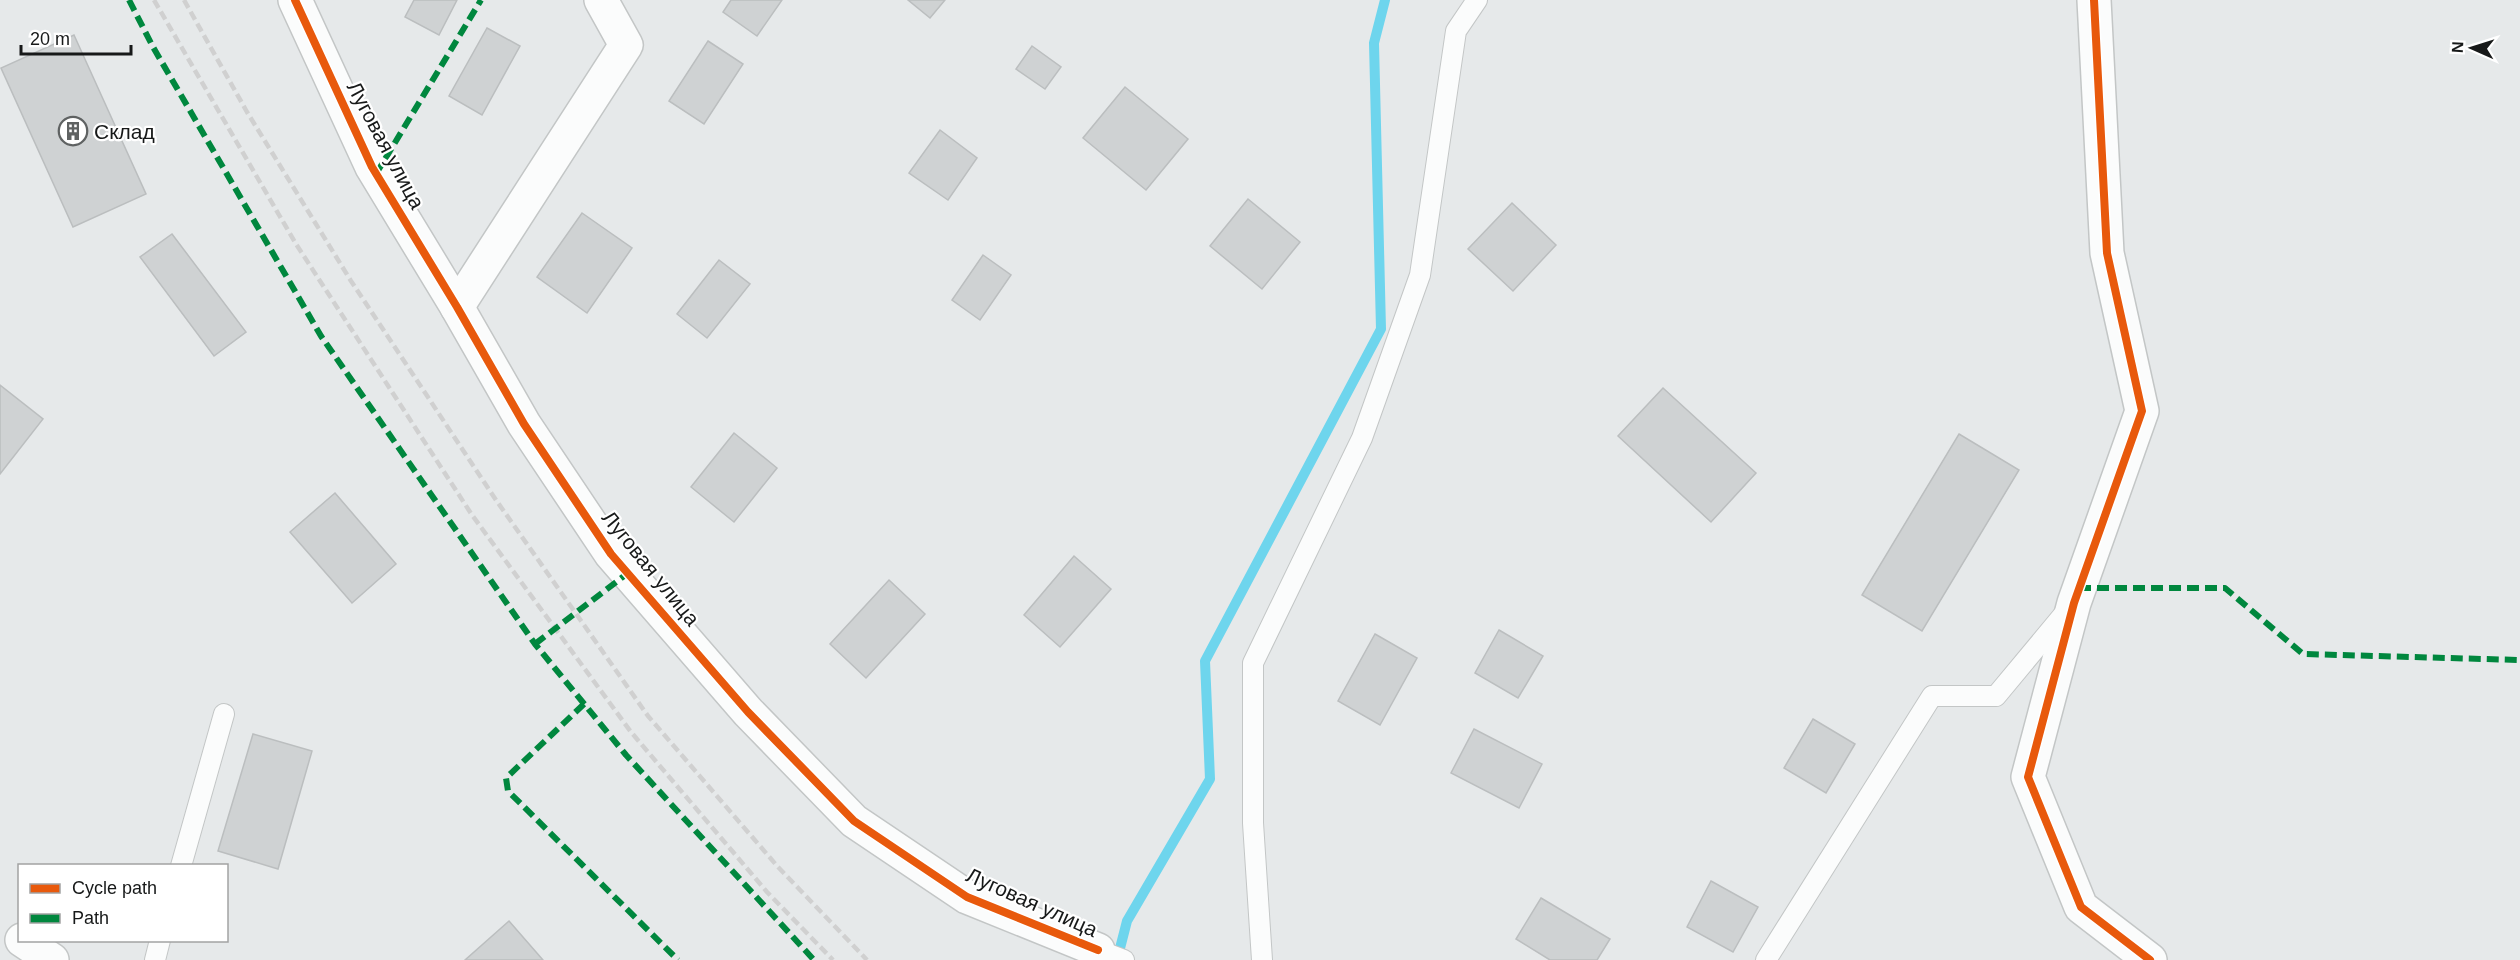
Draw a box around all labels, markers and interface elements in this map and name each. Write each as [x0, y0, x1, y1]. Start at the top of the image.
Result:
scale bar [21, 18, 130, 56]
north arrow [2442, 18, 2502, 78]
text: 20 m [30, 29, 70, 49]
text: N [2449, 41, 2466, 53]
street label: Луговая улица [343, 77, 429, 213]
building icon: Склад [57, 115, 89, 147]
place label: Склад [94, 120, 155, 143]
street label: Луговая улица [598, 506, 704, 630]
street label: Луговая улица [963, 863, 1101, 941]
legend [18, 864, 228, 942]
text: Cycle path [72, 878, 157, 898]
text: Path [72, 908, 109, 928]

